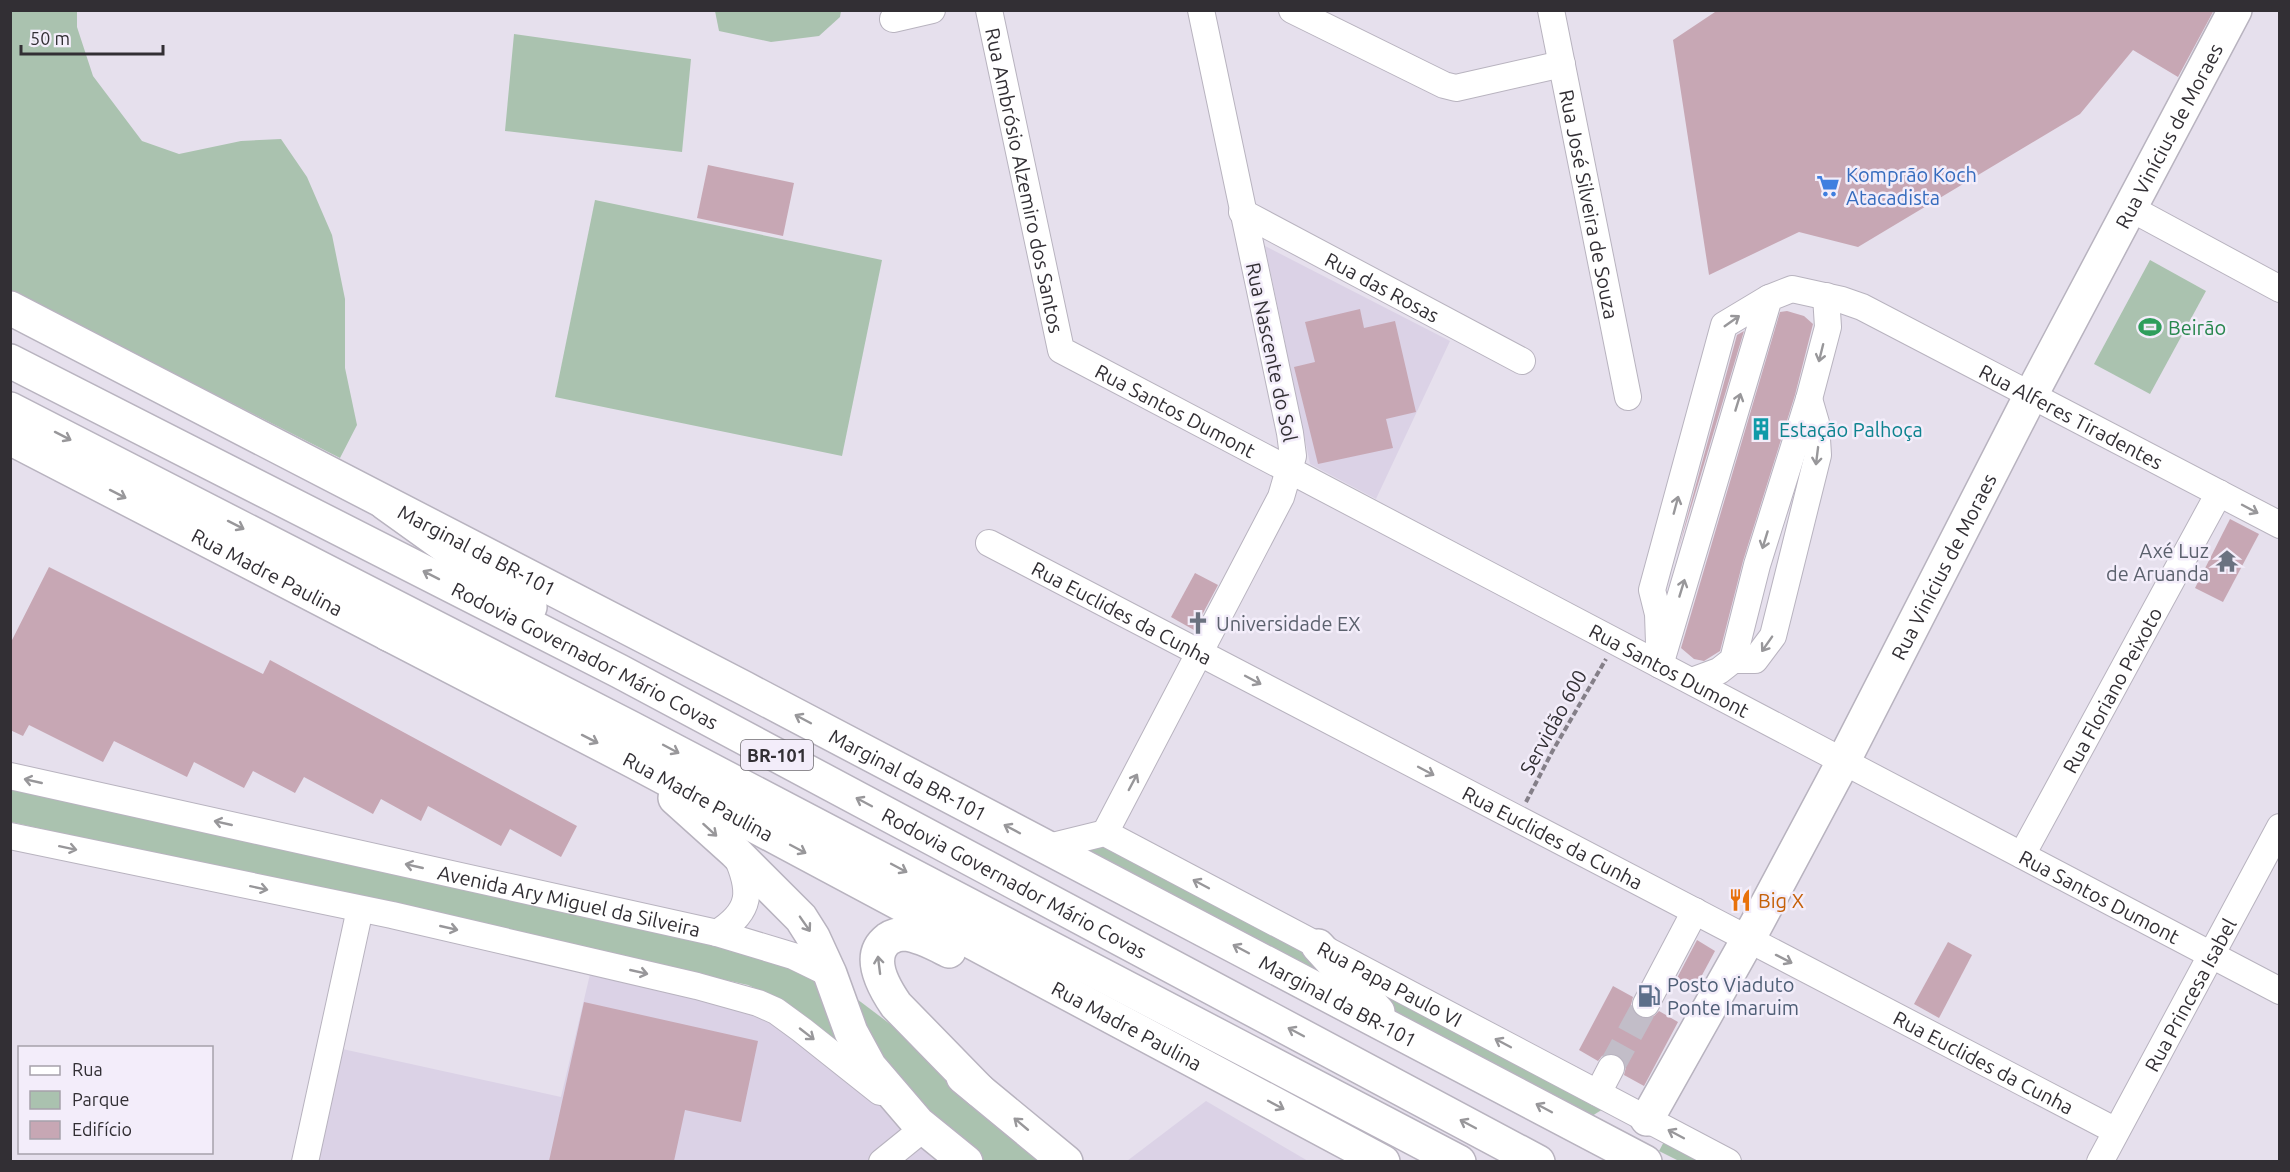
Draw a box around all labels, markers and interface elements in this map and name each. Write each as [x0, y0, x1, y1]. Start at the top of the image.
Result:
scale bar [21, 18, 164, 56]
street label: Rua Ambrósio Alzemiro dos Santos [982, 26, 1069, 335]
text: 50 m [30, 28, 70, 48]
street label: Rua Vinícius de Moraes [2110, 39, 2227, 232]
street label: Rua José Silveira de Souza [1556, 87, 1624, 321]
place label: Komprão Koch Atacadista [1846, 163, 1977, 209]
supermarket icon: Komprão Koch Atacadista [1815, 173, 1841, 199]
street label: Rua das Rosas [1321, 247, 1443, 326]
street label: Rua Nascente do Sol [1242, 260, 1302, 444]
sports icon: Beirão [2137, 314, 2163, 340]
one-way arrow [1723, 315, 1739, 327]
place label: Beirão [2168, 316, 2226, 339]
one-way arrow [1814, 344, 1826, 363]
street label: Rua Santos Dumont [1092, 359, 1260, 462]
street label: Rua Alferes Tiradentes [1976, 359, 2167, 473]
one-way arrow [1733, 393, 1744, 412]
building icon: Estação Palhoça [1748, 416, 1774, 442]
place label: Estação Palhoça [1779, 418, 1923, 441]
one-way arrow [53, 431, 71, 442]
one-way arrow [1811, 446, 1822, 466]
street label: Rua Vinícius de Moraes [1886, 469, 2000, 663]
one-way arrow [109, 489, 127, 500]
one-way arrow [1670, 496, 1682, 515]
street label: Marginal da BR-101 [394, 500, 560, 600]
one-way arrow [2241, 504, 2259, 516]
one-way arrow [227, 519, 244, 531]
street label: Rua Madre Paulina [188, 523, 347, 620]
one-way arrow [1759, 530, 1770, 549]
place label: Axé Luz de Aruanda [2106, 539, 2209, 585]
temple icon: Axé Luz de Aruanda [2214, 548, 2240, 574]
street label: Rua Euclides da Cunha [1028, 556, 1216, 669]
one-way arrow [423, 569, 440, 581]
street label: Rodovia Governador Mário Covas [448, 577, 722, 733]
one-way arrow [1677, 579, 1688, 598]
street label: Rua Floriano Peixoto [2057, 603, 2166, 777]
church icon: Universidade EX [1185, 610, 1211, 636]
place label: Universidade EX [1216, 612, 1361, 635]
street label: Rua Santos Dumont [1586, 618, 1754, 722]
one-way arrow [1761, 635, 1773, 651]
street label: Servidão 600 [1515, 666, 1591, 778]
one-way arrow [1243, 675, 1261, 687]
one-way arrow [794, 713, 812, 724]
street label: Marginal da BR-101 [826, 724, 991, 825]
one-way arrow [580, 733, 598, 745]
road number: BR-101 [741, 740, 813, 770]
one-way arrow [662, 743, 680, 755]
street label: Rua Madre Paulina [620, 747, 777, 845]
one-way arrow [1416, 765, 1434, 777]
one-way arrow [1128, 773, 1139, 791]
one-way arrow [24, 775, 43, 786]
street label: Rua Euclides da Cunha [1459, 781, 1647, 894]
one-way arrow [856, 796, 874, 807]
street label: Rodovia Governador Mário Covas [878, 802, 1151, 962]
one-way arrow [214, 817, 233, 829]
one-way arrow [702, 823, 717, 837]
one-way arrow [1004, 823, 1022, 834]
one-way arrow [57, 843, 77, 854]
one-way arrow [789, 843, 806, 855]
street label: Rua Santos Dumont [2016, 845, 2184, 948]
one-way arrow [405, 859, 424, 871]
street label: Avenida Ary Miguel da Silveira [436, 860, 703, 941]
one-way arrow [890, 863, 908, 874]
one-way arrow [1193, 878, 1210, 890]
one-way arrow [248, 883, 268, 894]
restaurant icon: Big X [1727, 887, 1753, 913]
place label: Big X [1758, 889, 1804, 912]
street label: Rua Princesa Isabel [2139, 914, 2240, 1075]
one-way arrow [799, 915, 811, 932]
one-way arrow [440, 923, 459, 935]
street label: Rua Papa Paulo VI [1314, 936, 1466, 1031]
one-way arrow [1232, 943, 1250, 954]
street label: Marginal da BR-101 [1256, 950, 1421, 1051]
one-way arrow [1775, 953, 1792, 965]
one-way arrow [873, 956, 884, 975]
one-way arrow [630, 967, 649, 979]
place label: Posto Viaduto Ponte Imaruim [1667, 973, 1799, 1019]
street label: Rua Madre Paulina [1048, 976, 1206, 1075]
fuel station icon: Posto Viaduto Ponte Imaruim [1636, 983, 1662, 1009]
street label: Rua Euclides da Cunha [1890, 1006, 2078, 1118]
one-way arrow [1287, 1026, 1305, 1037]
one-way arrow [799, 1028, 815, 1041]
one-way arrow [1495, 1037, 1513, 1048]
legend [18, 1046, 213, 1154]
text: Rua [72, 1059, 103, 1079]
text: Parque [72, 1089, 129, 1109]
one-way arrow [1267, 1100, 1285, 1112]
one-way arrow [1535, 1102, 1553, 1113]
one-way arrow [1013, 1118, 1029, 1131]
one-way arrow [1459, 1118, 1477, 1129]
text: Edifício [72, 1119, 132, 1139]
one-way arrow [1668, 1128, 1685, 1140]

